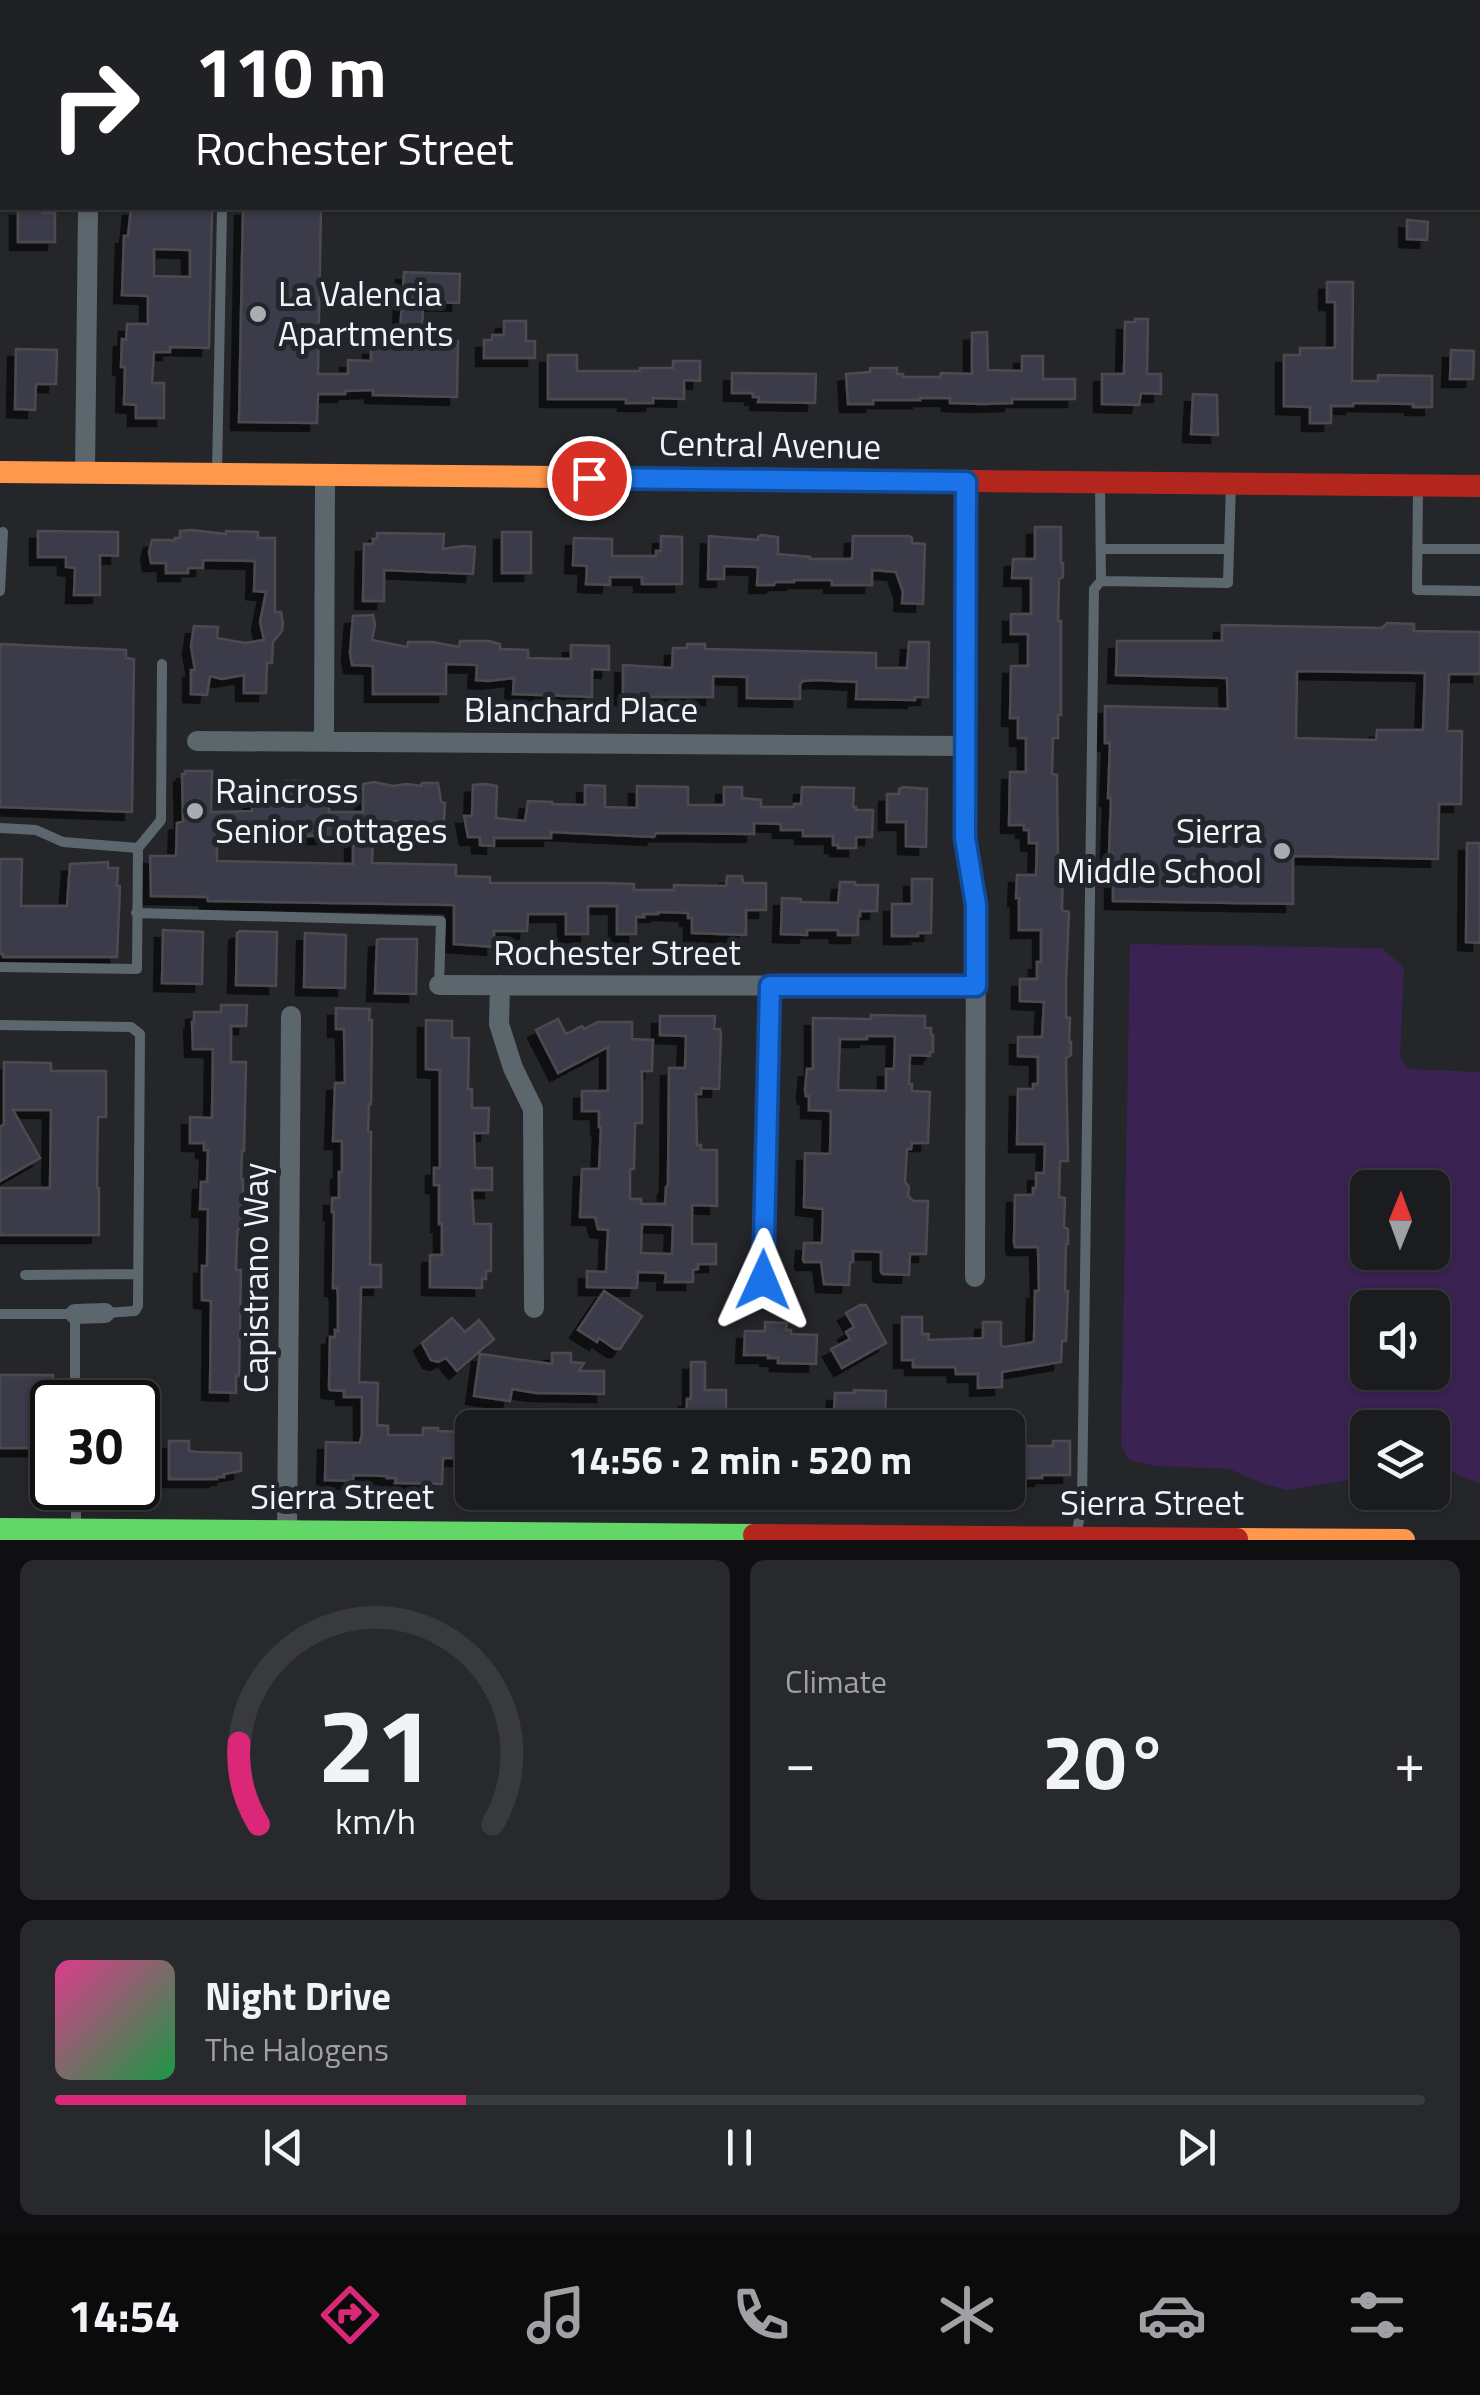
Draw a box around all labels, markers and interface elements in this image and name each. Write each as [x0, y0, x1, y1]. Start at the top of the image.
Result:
text: 110 m [195, 18, 387, 124]
icon: right [30, 40, 160, 170]
text: Rochester Street [195, 114, 514, 182]
place label: La Valencia Apartments [278, 266, 453, 360]
marker: La Valencia Apartments [247, 303, 269, 325]
street label: Central Avenue [658, 415, 882, 473]
pin [547, 436, 632, 521]
icon: arrive [562, 451, 617, 506]
street label: Blanchard Place [464, 682, 698, 736]
place label: Raincross Senior Cottages [215, 763, 447, 857]
marker: Raincross Senior Cottages [184, 800, 206, 822]
place label: Sierra Middle School [1056, 803, 1262, 897]
marker: Sierra Middle School [1271, 840, 1293, 862]
street label: Rochester Street [493, 925, 741, 979]
street label: Capistrano Way [228, 1163, 282, 1393]
north arrow [1350, 1170, 1450, 1270]
map controls [1350, 1170, 1450, 1510]
position arrow [711, 1228, 815, 1332]
button: sound [1350, 1290, 1450, 1390]
speed limit sign: 30 [30, 1380, 160, 1510]
button: layers [1350, 1410, 1450, 1510]
text: 14:56 · 2 min · 520 m [568, 1431, 912, 1489]
street label: Sierra Street [250, 1469, 434, 1523]
street label: Sierra Street [1060, 1475, 1244, 1529]
text: Climate [785, 1657, 887, 1705]
text: 21 [317, 1664, 433, 1822]
text: 20° [1042, 1704, 1168, 1818]
text: − [785, 1720, 816, 1803]
text: + [1394, 1720, 1425, 1803]
text: km/h [335, 1793, 415, 1848]
text: Night Drive [205, 1967, 391, 2025]
text: The Halogens [205, 2025, 389, 2073]
icon: previous [256, 2120, 311, 2175]
icon: pause [712, 2120, 767, 2175]
icon: next [1169, 2120, 1224, 2175]
icon: directions [315, 2280, 385, 2350]
icon: music [521, 2280, 591, 2350]
icon: phone [726, 2280, 796, 2350]
icon: climate [932, 2280, 1002, 2350]
icon: car [1137, 2280, 1207, 2350]
icon: filters [1342, 2280, 1412, 2350]
text: 14:54 [68, 2281, 180, 2349]

